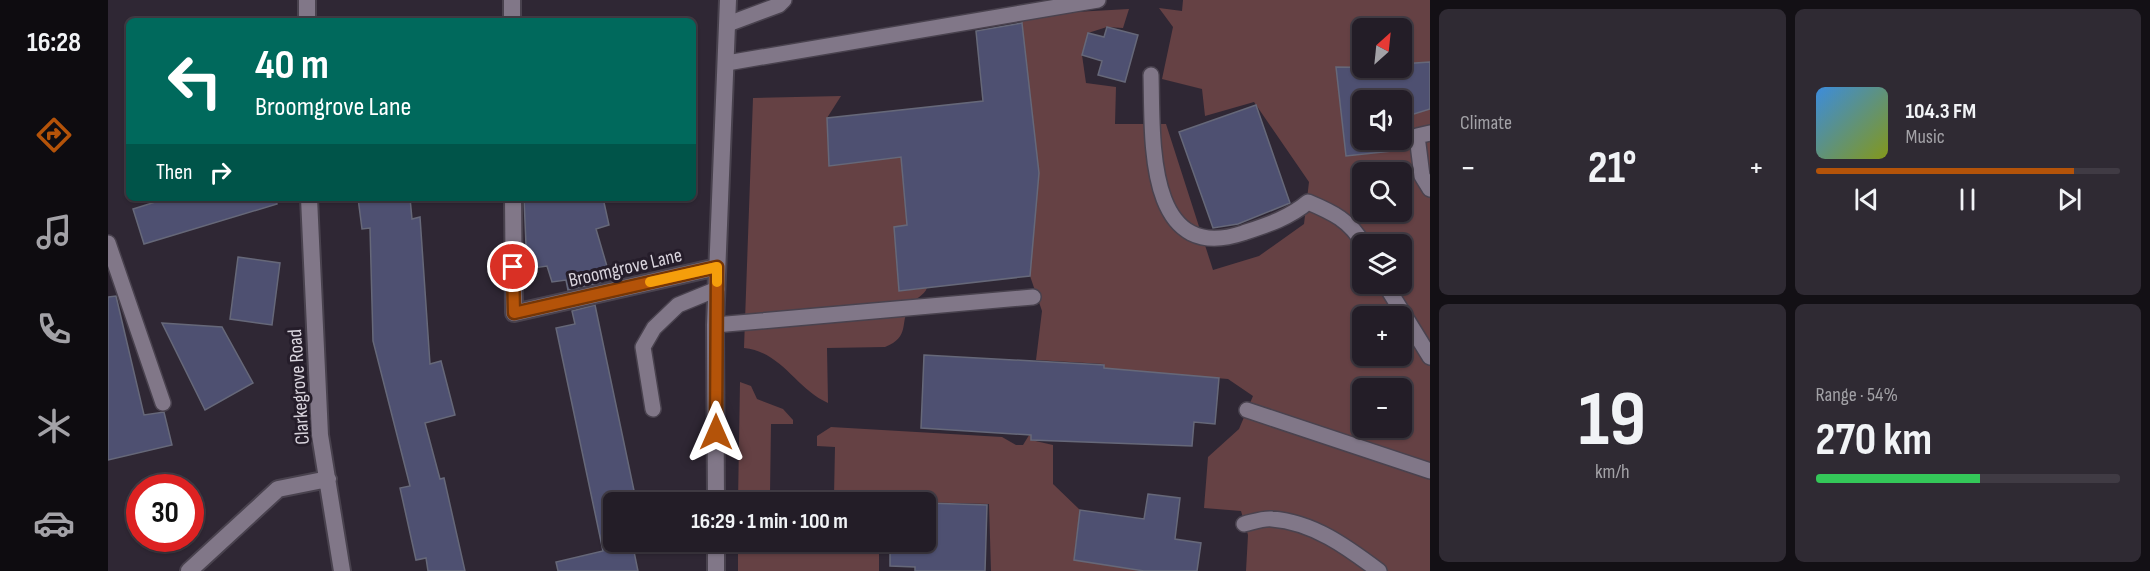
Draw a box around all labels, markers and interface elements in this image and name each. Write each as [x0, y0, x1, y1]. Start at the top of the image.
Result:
north arrow [1352, 18, 1412, 78]
map controls [1352, 18, 1412, 438]
text: 16:28 [27, 27, 81, 59]
text: 40 m [255, 40, 329, 91]
icon: left [156, 42, 234, 120]
button: sound [1352, 90, 1412, 150]
text: Broomgrove Lane [255, 91, 411, 123]
text: 104.3 FM [1906, 98, 1976, 125]
text: Climate [1460, 111, 1512, 135]
icon: directions [33, 114, 75, 156]
text: Music [1906, 125, 1945, 149]
text: 21° [1588, 141, 1637, 196]
text: − [1460, 148, 1476, 188]
text: + [1748, 148, 1765, 188]
icon: right [204, 156, 237, 189]
text: Then [156, 159, 192, 186]
button: search [1352, 162, 1412, 222]
icon: previous [1850, 183, 1883, 216]
icon: pause [1951, 183, 1984, 216]
icon: next [2053, 183, 2086, 216]
icon: music [33, 211, 75, 253]
button: layers [1352, 234, 1412, 294]
pin [487, 241, 538, 292]
street label: Broomgrove Lane [566, 243, 684, 293]
icon: arrive [496, 250, 529, 283]
button: + [1352, 306, 1412, 366]
icon: phone [33, 308, 75, 350]
street label: Clarkegrove Road [283, 328, 315, 446]
text: 19 [1578, 374, 1646, 467]
button: − [1352, 378, 1412, 438]
text: Range · 54% [1816, 383, 1898, 407]
position arrow [684, 400, 748, 464]
icon: climate [33, 405, 75, 447]
text: 270 km [1816, 413, 1932, 468]
text: km/h [1595, 460, 1630, 484]
speed limit sign: 30 [126, 474, 204, 552]
icon: car [33, 502, 75, 544]
text: 16:29 · 1 min · 100 m [691, 508, 848, 535]

